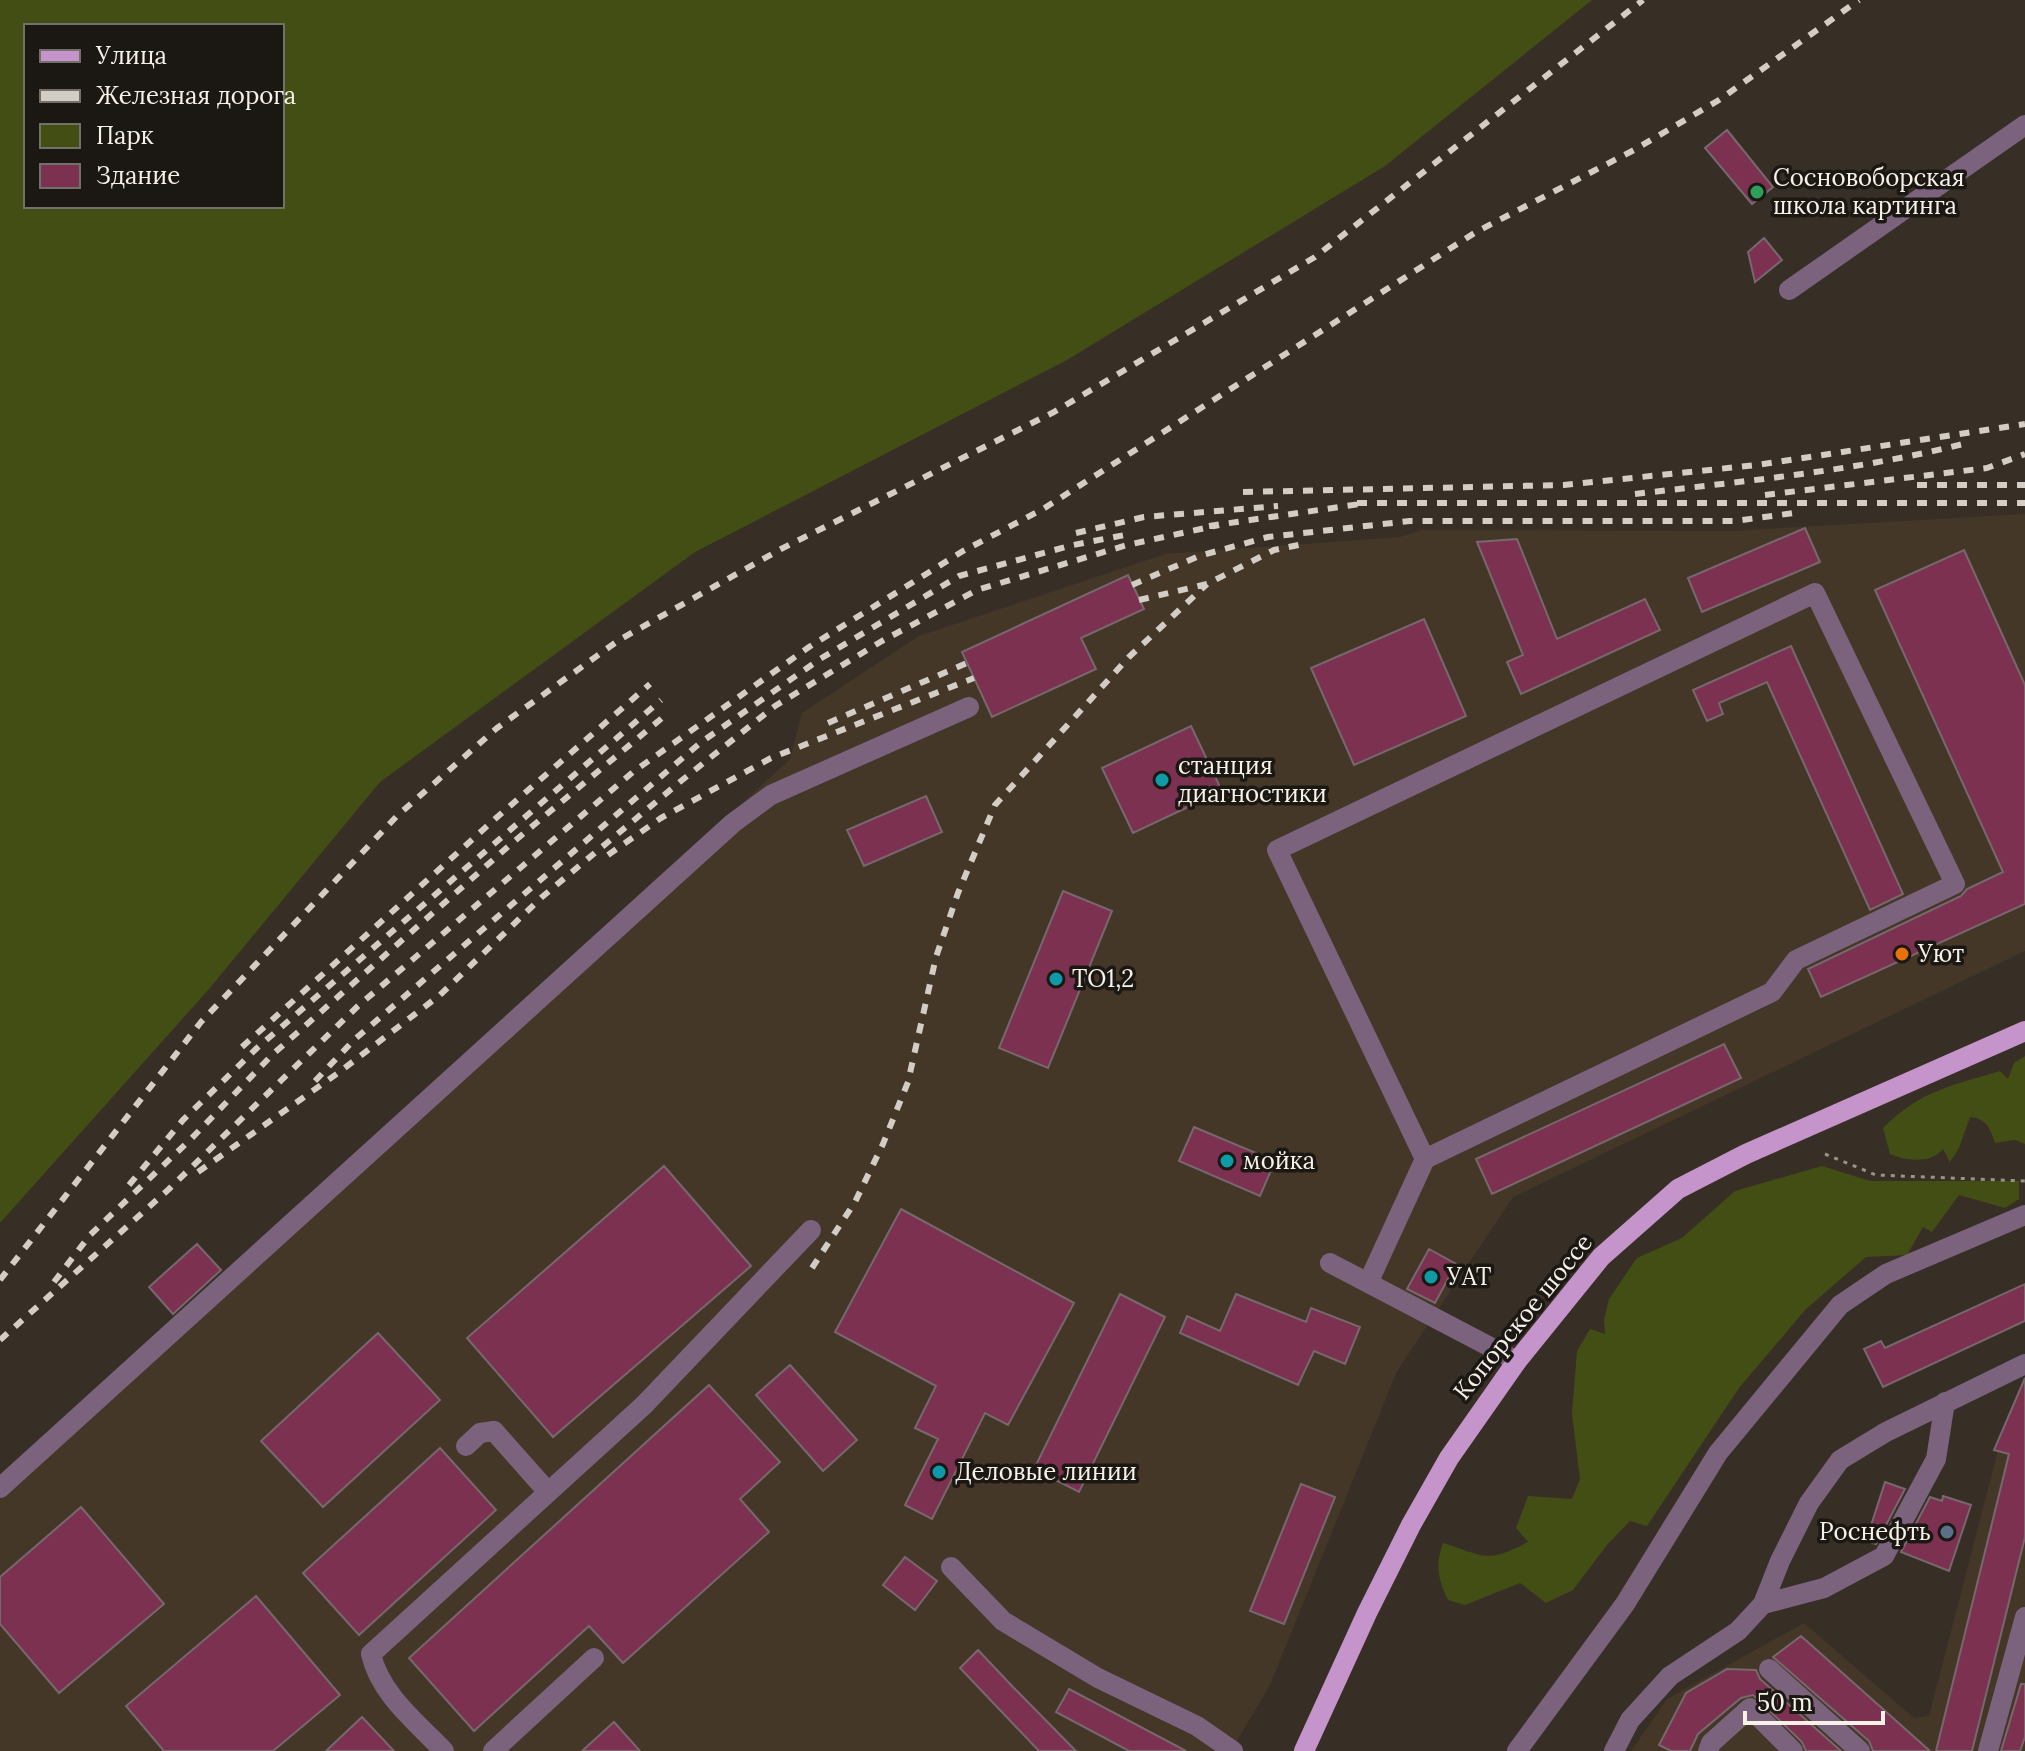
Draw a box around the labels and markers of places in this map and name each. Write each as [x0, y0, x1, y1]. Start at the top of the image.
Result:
place label: Сосновоборская школа картинга [1773, 162, 1965, 221]
marker: Сосновоборская школа картинга [1748, 183, 1766, 201]
place label: станция диагностики [1178, 750, 1327, 809]
marker: станция диагностики [1153, 771, 1171, 789]
place label: Уют [1917, 938, 1964, 969]
marker: Уют [1893, 945, 1911, 963]
place label: ТО1,2 [1072, 963, 1134, 994]
marker: ТО1,2 [1047, 970, 1065, 988]
place label: мойка [1243, 1145, 1315, 1176]
marker: мойка [1218, 1152, 1236, 1170]
place label: УАТ [1446, 1261, 1491, 1292]
marker: УАТ [1422, 1268, 1440, 1286]
place label: Деловые линии [955, 1456, 1137, 1487]
marker: Деловые линии [930, 1463, 948, 1481]
place label: Роснефть [1819, 1516, 1931, 1547]
marker: Роснефть [1938, 1523, 1956, 1541]

